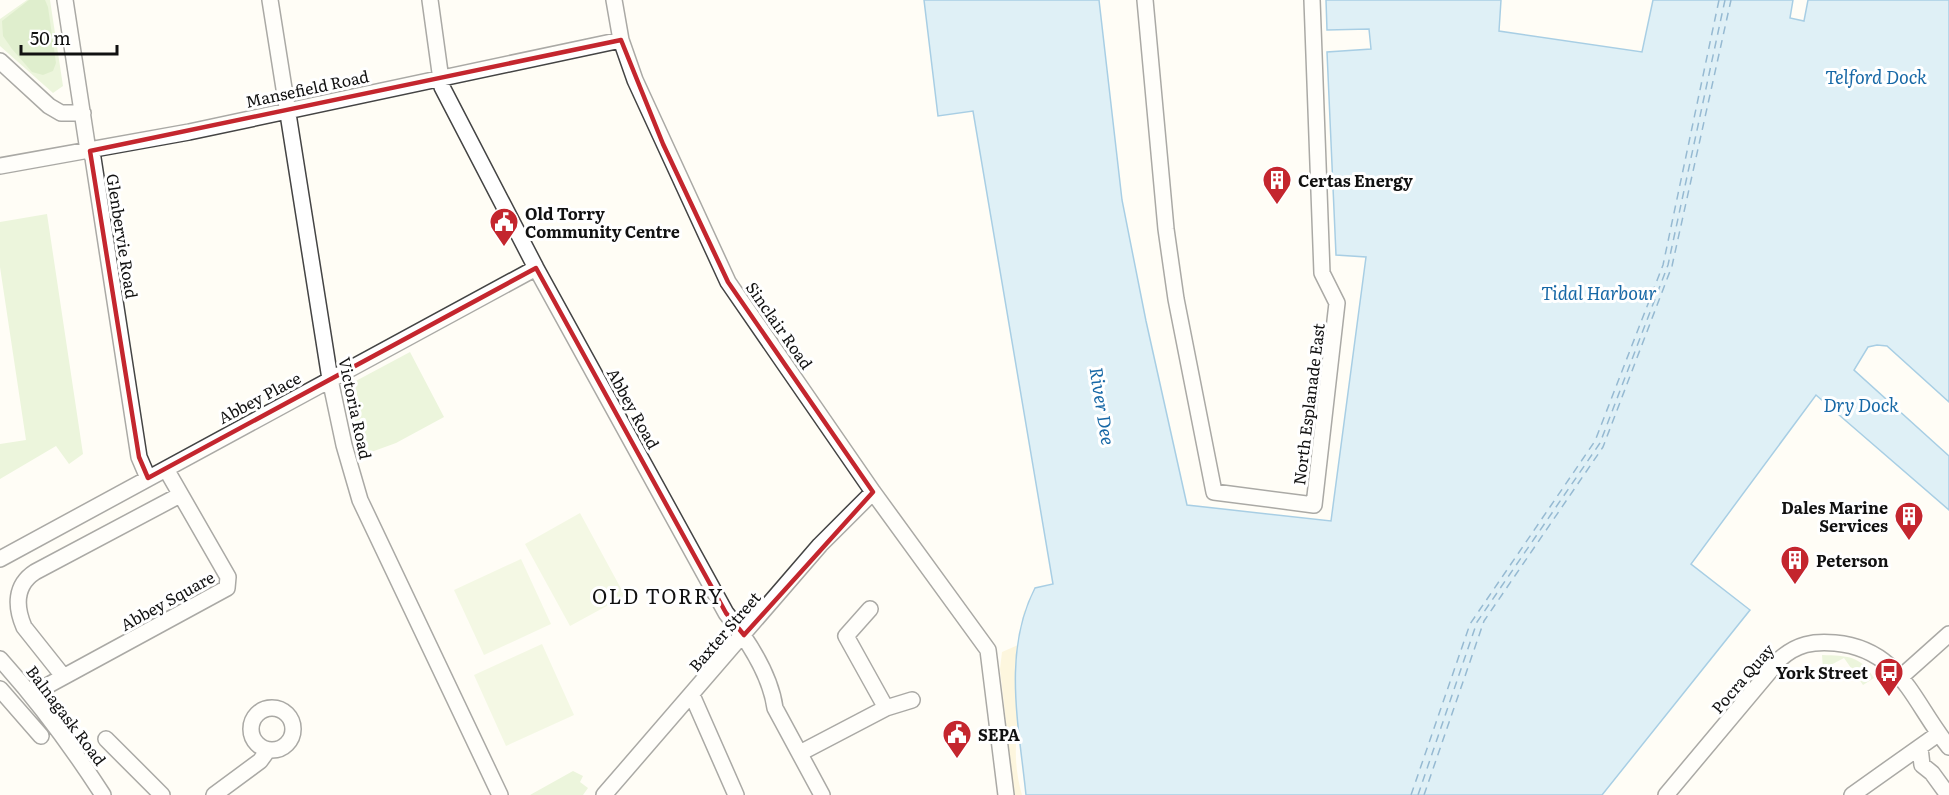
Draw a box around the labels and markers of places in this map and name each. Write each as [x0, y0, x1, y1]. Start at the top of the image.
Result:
building icon: Certas Energy [1261, 164, 1293, 206]
place label: Certas Energy [1298, 168, 1413, 192]
place label: Old Torry Community Centre [525, 201, 680, 243]
public building icon: Old Torry Community Centre [488, 206, 520, 248]
place label: Dales Marine Services [1781, 495, 1888, 537]
building icon: Dales Marine Services [1893, 500, 1925, 542]
building icon: Peterson [1779, 544, 1811, 586]
place label: Peterson [1816, 548, 1889, 572]
bus stop icon: York Street [1873, 656, 1905, 698]
place label: York Street [1776, 660, 1868, 684]
public building icon: SEPA [941, 718, 973, 760]
place label: SEPA [978, 722, 1020, 746]

